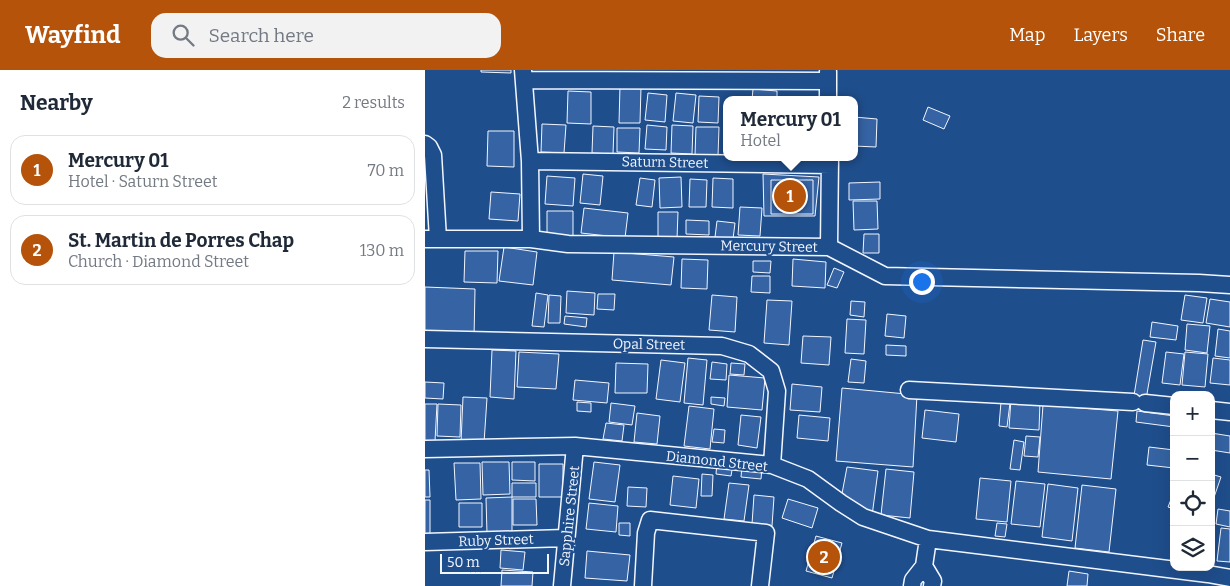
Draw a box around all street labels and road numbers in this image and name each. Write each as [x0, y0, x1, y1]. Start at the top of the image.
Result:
street label: Saturn Street [622, 153, 708, 172]
street label: Mercury Street [720, 237, 818, 256]
street label: Opal Street [613, 335, 685, 354]
street label: Diamond Street [665, 448, 769, 475]
street label: Sapphire Street [556, 465, 583, 567]
street label: Ruby Street [458, 531, 534, 550]

